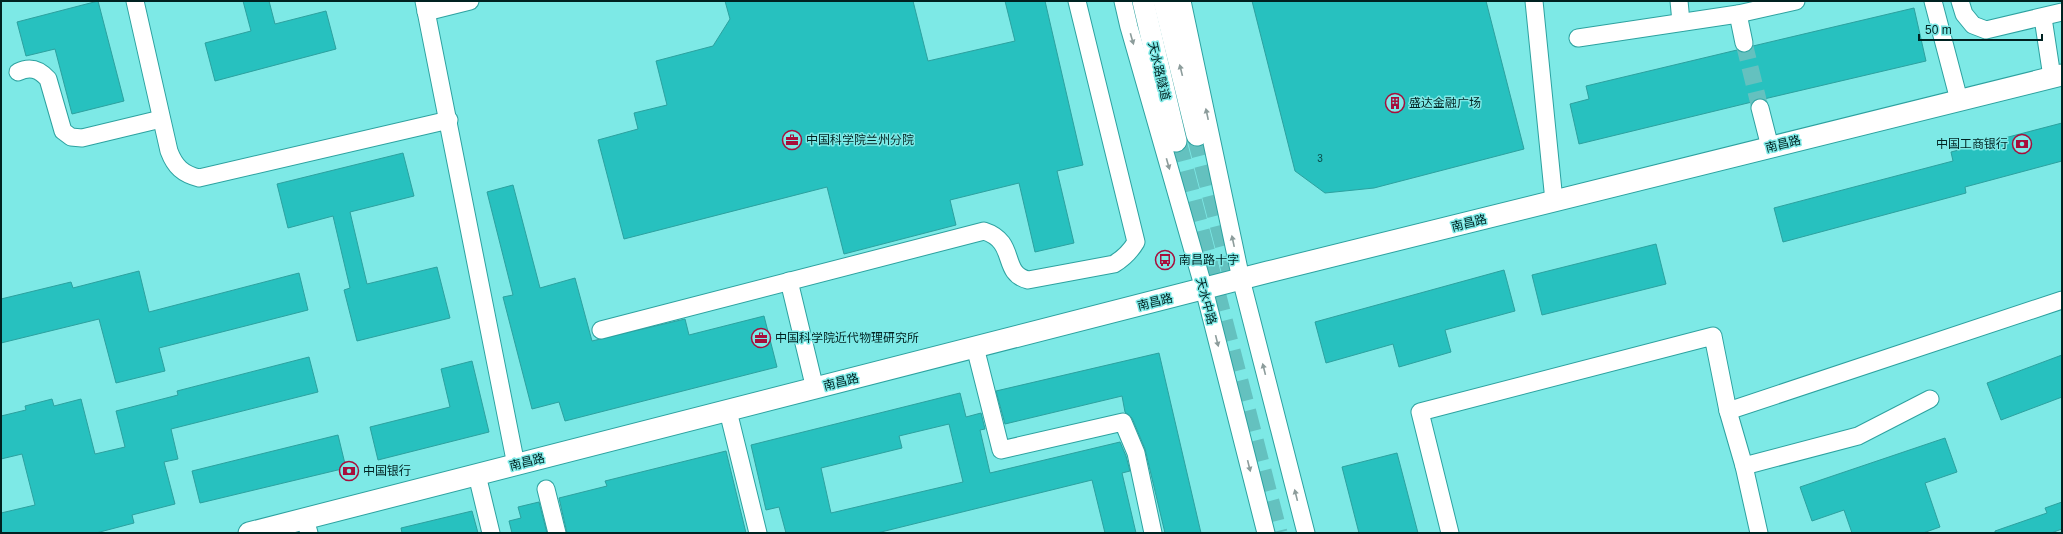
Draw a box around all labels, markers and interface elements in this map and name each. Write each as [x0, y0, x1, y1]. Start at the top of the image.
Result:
scale bar [1919, 16, 2042, 42]
text: 50 m [1925, 23, 1952, 37]
one-way arrow [1130, 33, 1136, 45]
street label: 天水路隧道 [1145, 40, 1173, 102]
one-way arrow [1178, 64, 1184, 76]
building icon: 盛达金融广场 [1384, 92, 1406, 114]
place label: 盛达金融广场 [1409, 96, 1481, 110]
one-way arrow [1203, 108, 1209, 120]
office icon: 中国科学院兰州分院 [781, 129, 803, 151]
place label: 中国科学院兰州分院 [806, 133, 914, 147]
street label: 南昌路 [1764, 133, 1802, 155]
bank icon: 中国工商银行 [2011, 133, 2033, 155]
place label: 中国工商银行 [1936, 137, 2008, 151]
house number: 3 [1317, 153, 1323, 164]
one-way arrow [1165, 158, 1171, 170]
street label: 南昌路 [1450, 212, 1488, 234]
one-way arrow [1230, 235, 1236, 247]
bus stop icon: 南昌路十字 [1154, 249, 1176, 271]
place label: 南昌路十字 [1179, 253, 1239, 267]
street label: 天水中路 [1193, 276, 1219, 326]
street label: 南昌路 [1136, 291, 1174, 313]
office icon: 中国科学院近代物理研究所 [750, 327, 772, 349]
place label: 中国科学院近代物理研究所 [775, 331, 919, 345]
one-way arrow [1214, 335, 1220, 347]
one-way arrow [1261, 363, 1267, 375]
street label: 南昌路 [822, 371, 860, 393]
street label: 南昌路 [508, 451, 546, 473]
bank icon: 中国银行 [338, 460, 360, 482]
one-way arrow [1246, 461, 1252, 473]
place label: 中国银行 [363, 464, 411, 478]
one-way arrow [1293, 489, 1299, 501]

